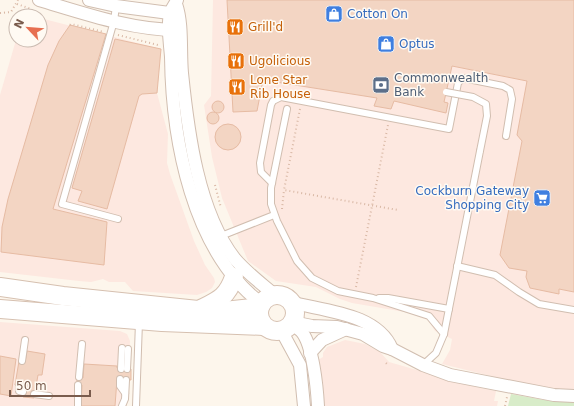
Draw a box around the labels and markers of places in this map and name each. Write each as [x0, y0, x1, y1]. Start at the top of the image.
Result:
shop icon: Cotton On [324, 4, 344, 24]
place label: Cotton On [347, 7, 408, 21]
restaurant icon: Grill'd [225, 17, 245, 37]
place label: Grill'd [248, 20, 283, 34]
shop icon: Optus [376, 34, 396, 54]
place label: Optus [399, 37, 435, 51]
restaurant icon: Ugolicious [226, 51, 246, 71]
place label: Ugolicious [249, 54, 311, 68]
place label: Commonwealth Bank [394, 71, 488, 99]
place label: Lone Star Rib House [250, 73, 311, 101]
bank icon: Commonwealth Bank [371, 75, 391, 95]
restaurant icon: Lone Star Rib House [227, 77, 247, 97]
place label: Cockburn Gateway Shopping City [415, 184, 529, 212]
supermarket icon: Cockburn Gateway Shopping City [532, 188, 552, 208]

